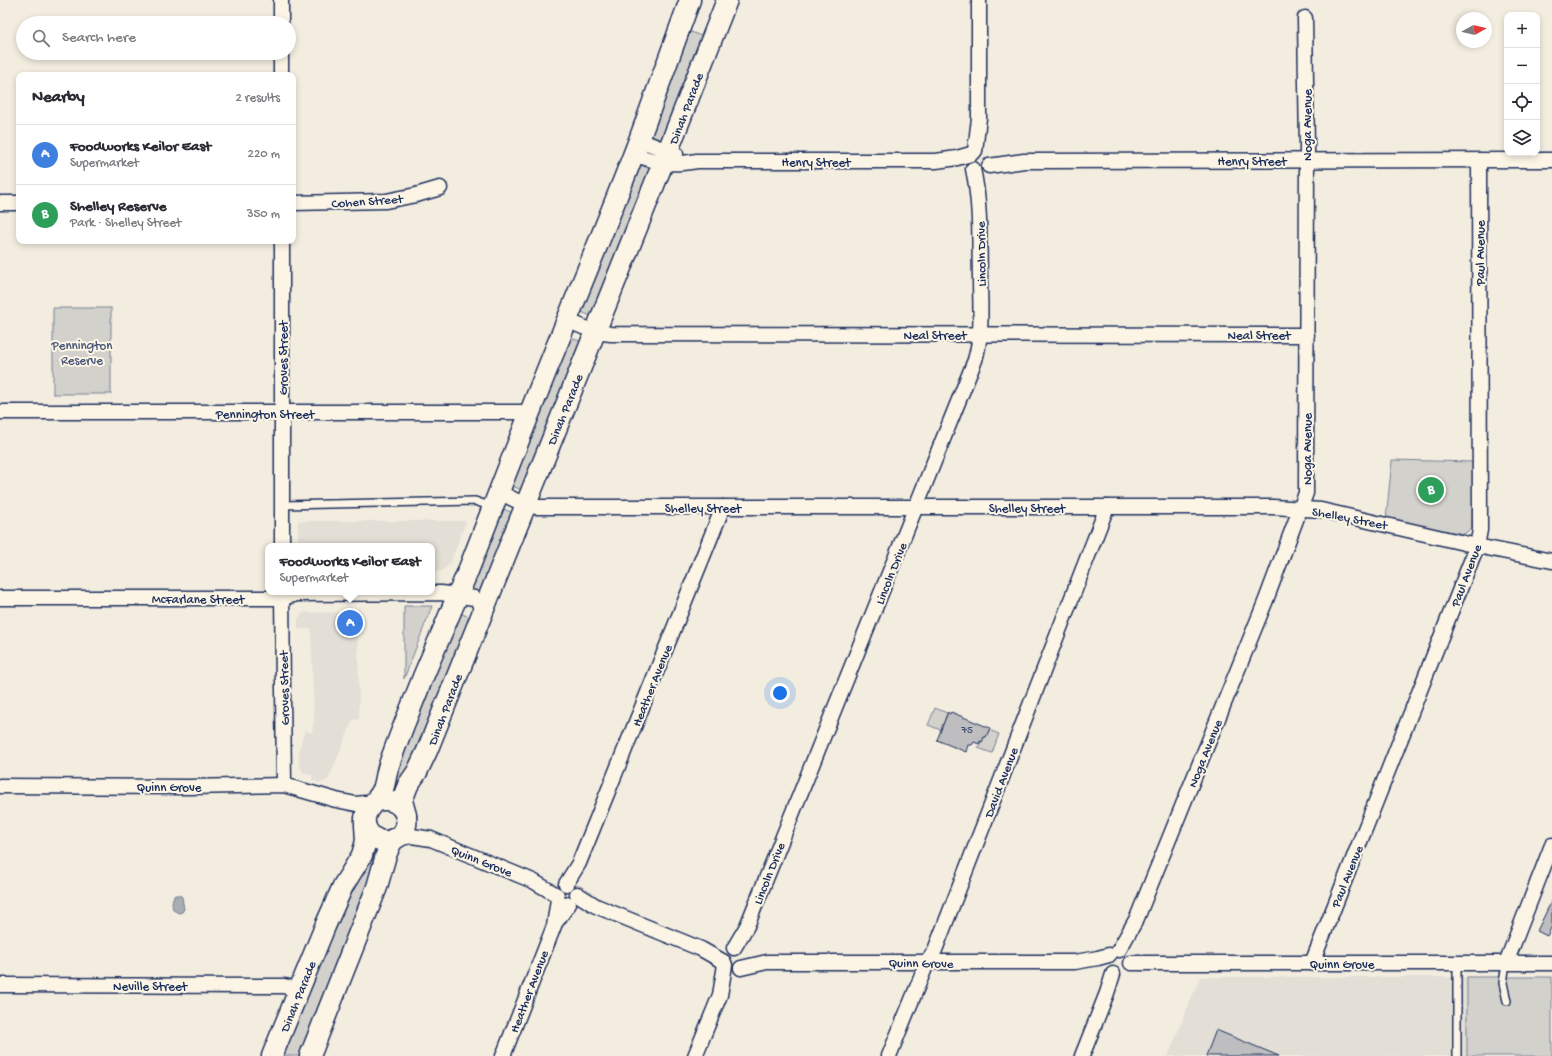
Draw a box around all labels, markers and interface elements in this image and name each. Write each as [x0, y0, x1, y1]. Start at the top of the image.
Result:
north arrow [1456, 12, 1492, 48]
map controls [1504, 12, 1540, 156]
button: + [1504, 12, 1540, 48]
search box [16, 16, 296, 60]
icon: search [30, 27, 52, 49]
text: Search here [62, 29, 136, 47]
button: − [1504, 48, 1540, 84]
street label: Dinah Parade [666, 71, 708, 148]
button: locate [1504, 84, 1540, 120]
text: Nearby [32, 88, 85, 108]
street label: Noga Avenue [1301, 89, 1316, 161]
text: 2 results [235, 91, 280, 106]
button: layers [1504, 120, 1540, 156]
text: Foodworks Keilor East [70, 138, 211, 156]
text: A [41, 147, 49, 162]
text: 220 m [248, 147, 280, 162]
street label: Henry Street [1217, 155, 1288, 170]
text: Supermarket [70, 156, 139, 171]
street label: Henry Street [781, 156, 852, 171]
street label: Cohen Street [331, 192, 405, 212]
text: Shelley Reserve [70, 198, 167, 216]
text: B [42, 207, 48, 222]
text: 350 m [247, 207, 280, 222]
text: Park · Shelley Street [70, 216, 181, 231]
street label: Paul Avenue [1474, 220, 1489, 287]
street label: Lincoln Drive [974, 221, 991, 287]
street label: Groves Street [277, 319, 292, 395]
street label: Neal Street [903, 329, 968, 344]
street label: Neal Street [1227, 329, 1292, 344]
park label: Pennington Reserve [51, 339, 113, 369]
street label: Dinah Parade [545, 372, 587, 449]
street label: Pennington Street [215, 408, 316, 423]
street label: Noga Avenue [1301, 413, 1316, 485]
pin: B [1418, 475, 1444, 505]
street label: Shelley Street [665, 502, 743, 517]
street label: Shelley Street [989, 502, 1067, 517]
street label: Shelley Street [1311, 505, 1390, 534]
street label: Lincoln Drive [873, 541, 912, 607]
street label: Paul Avenue [1448, 542, 1486, 610]
popup [265, 543, 435, 595]
text: Foodworks Keilor East [279, 553, 421, 571]
text: Supermarket [279, 571, 348, 586]
street label: McFarlane Street [152, 593, 246, 608]
pin: A [337, 608, 363, 638]
street label: Heather Avenue [630, 642, 677, 729]
street label: Groves Street [277, 649, 294, 725]
street label: Dinah Parade [425, 672, 467, 749]
your location [770, 683, 790, 703]
street label: Noga Avenue [1186, 717, 1227, 790]
house number: 75 [960, 725, 973, 737]
street label: David Avenue [982, 745, 1023, 821]
street label: Quinn Grove [136, 781, 202, 796]
street label: Lincoln Drive [751, 841, 790, 907]
street label: Quinn Grove [448, 843, 514, 882]
street label: Paul Avenue [1329, 843, 1368, 911]
street label: Heather Avenue [508, 948, 553, 1035]
street label: Quinn Grove [888, 956, 954, 973]
street label: Quinn Grove [1309, 958, 1375, 973]
street label: Dinah Parade [278, 959, 320, 1036]
street label: Neville Street [113, 980, 189, 995]

